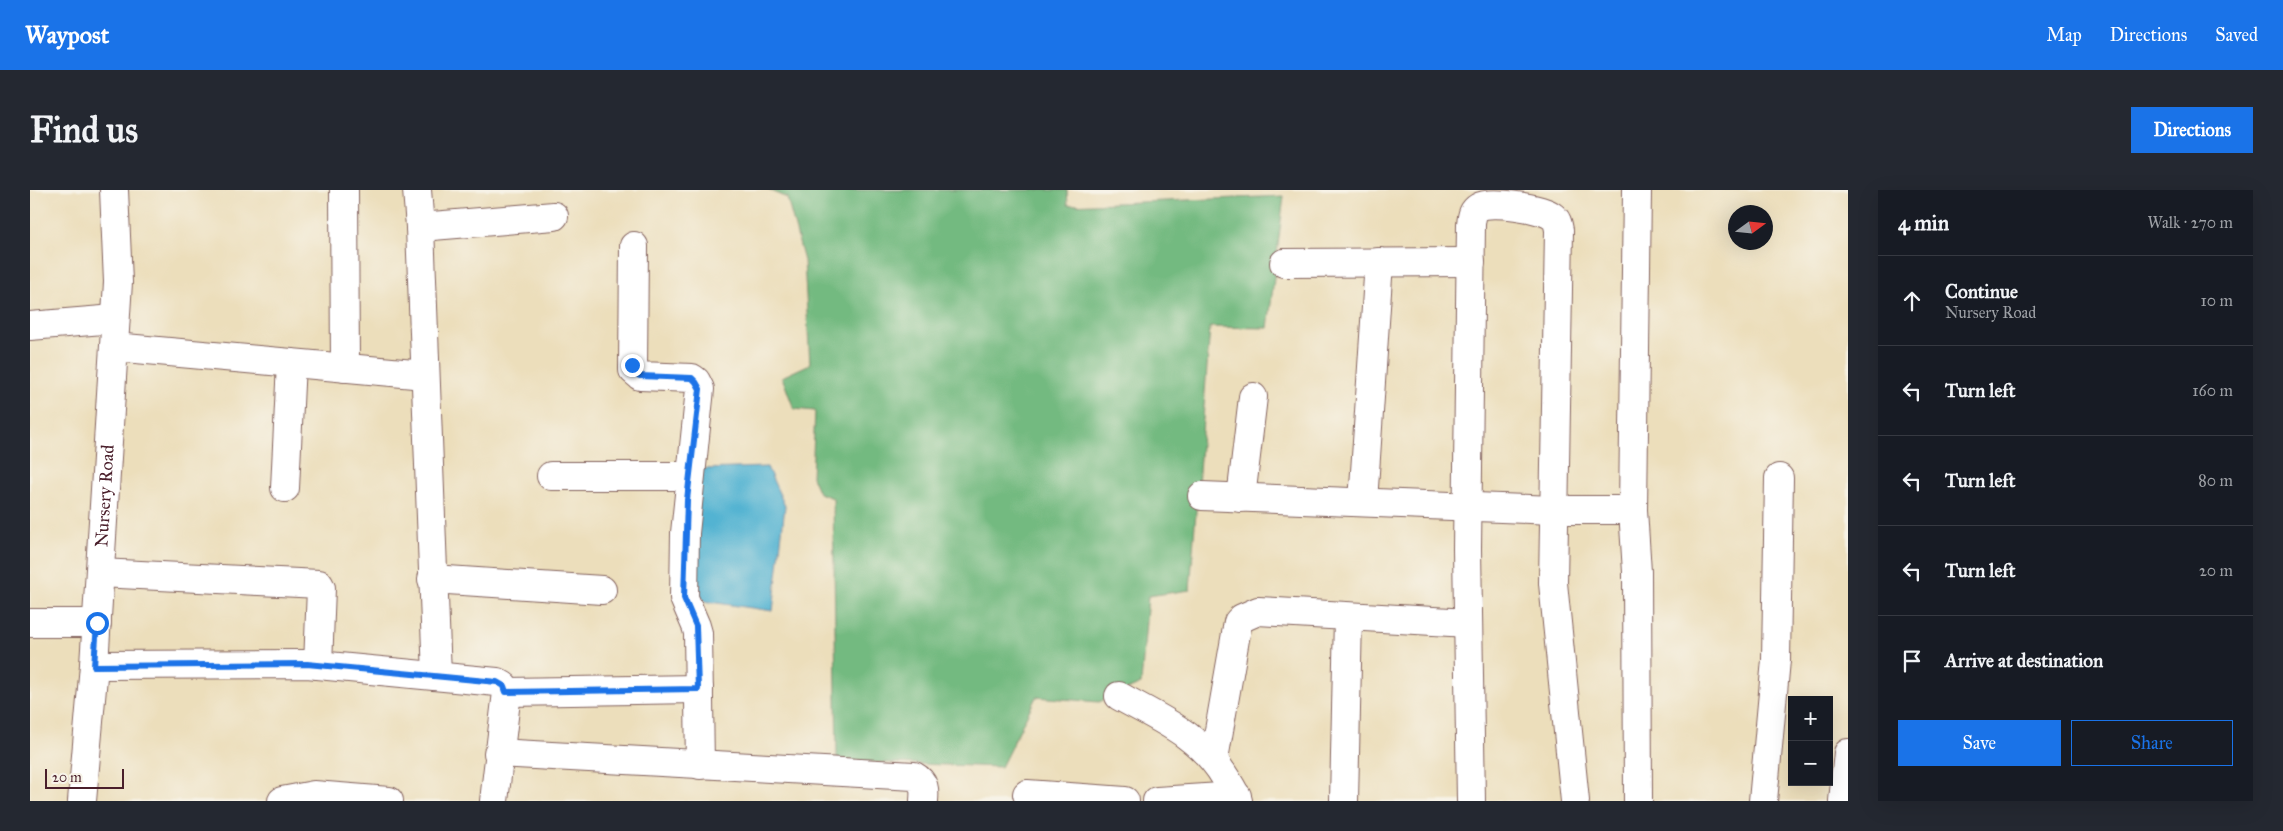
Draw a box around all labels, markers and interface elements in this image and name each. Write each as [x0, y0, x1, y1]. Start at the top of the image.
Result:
text: Waypost [25, 20, 109, 50]
text: Map [2046, 24, 2082, 46]
text: Directions [2110, 24, 2187, 46]
text: Saved [2215, 24, 2258, 46]
button: Directions [2131, 107, 2253, 153]
text: Find us [30, 109, 138, 152]
north arrow [1728, 205, 1773, 250]
text: 4 min [1898, 210, 1949, 236]
text: Walk · 270 m [2147, 213, 2233, 232]
text: Continue [1945, 280, 2018, 303]
icon: ahead [1898, 287, 1926, 315]
text: 10 m [2201, 291, 2233, 310]
text: Nursery Road [1945, 303, 2036, 322]
route end [621, 354, 644, 377]
icon: left [1898, 377, 1926, 405]
text: Turn left [1945, 379, 2015, 402]
text: 160 m [2192, 381, 2233, 400]
street label: Nursery Road [90, 444, 119, 548]
icon: left [1898, 467, 1926, 495]
text: Turn left [1945, 469, 2015, 492]
text: 80 m [2198, 471, 2233, 490]
icon: left [1898, 557, 1926, 585]
text: Turn left [1945, 559, 2015, 582]
text: 20 m [2199, 561, 2233, 580]
route start [86, 612, 109, 635]
icon: arrive [1898, 647, 1926, 675]
text: Arrive at destination [1945, 649, 2103, 672]
map controls [1788, 696, 1833, 786]
button: + [1788, 696, 1833, 741]
button: Save [1898, 720, 2061, 766]
button: Share [2071, 720, 2233, 766]
button: − [1788, 741, 1833, 786]
scale bar [45, 766, 124, 789]
text: 20 m [52, 769, 82, 786]

